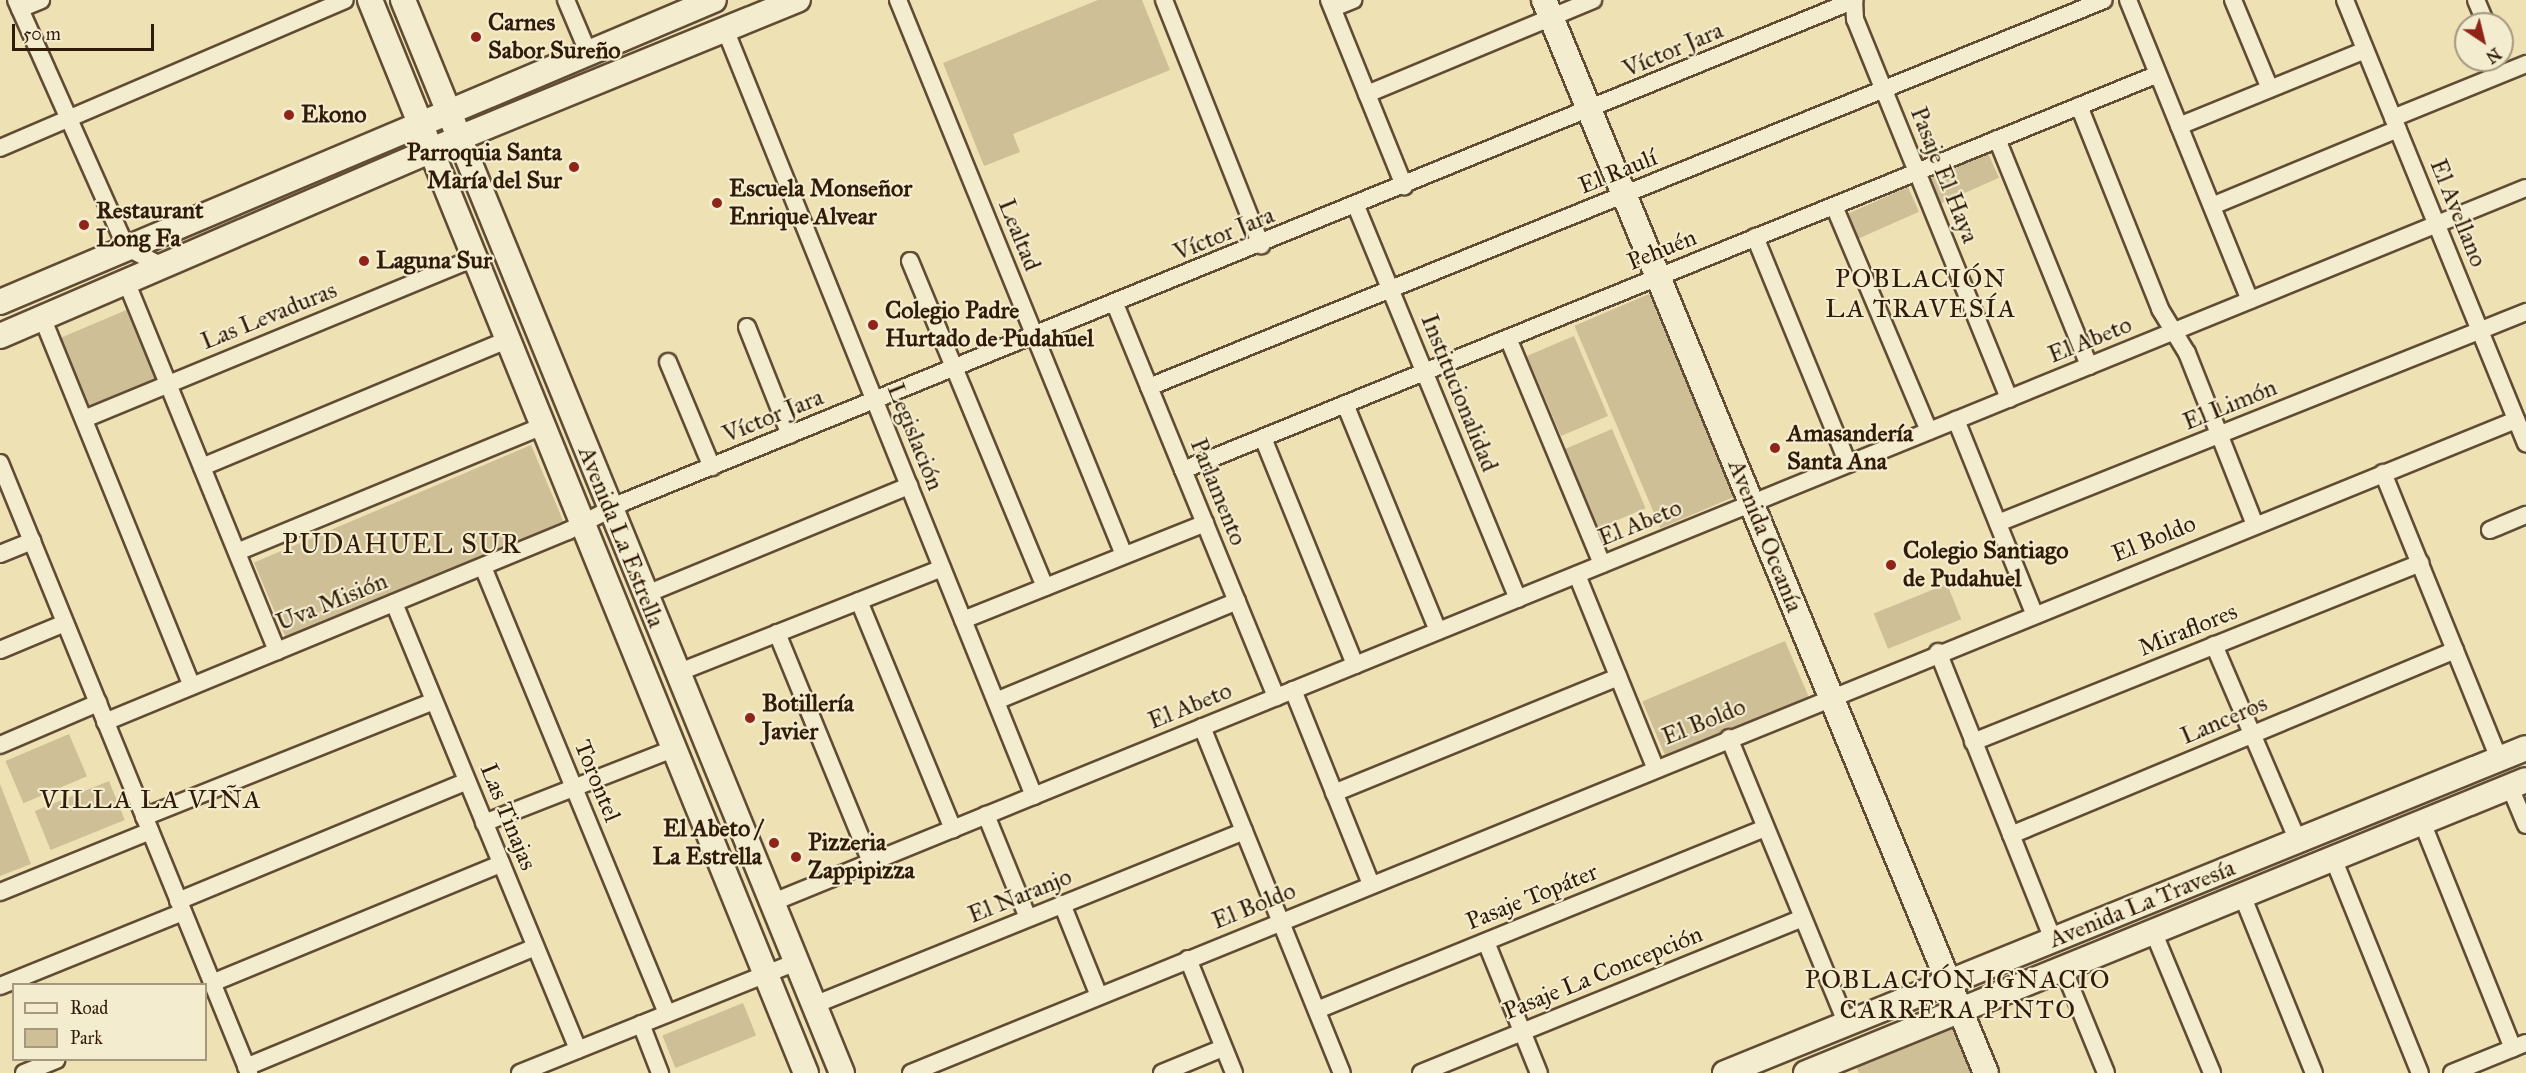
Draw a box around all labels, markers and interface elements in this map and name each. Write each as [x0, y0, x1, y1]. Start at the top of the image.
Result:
place label: Carnes Sabor Sureño [488, 9, 621, 65]
scale bar [15, 12, 158, 50]
north arrow [2454, 12, 2514, 72]
street label: Víctor Jara [1619, 16, 1727, 84]
text: 50 m [23, 23, 61, 45]
marker: Carnes Sabor Sureño [469, 30, 483, 44]
text: N [2482, 44, 2504, 67]
place label: Ekono [301, 101, 367, 129]
street label: Pasaje El Haya [1904, 103, 1984, 247]
marker: Ekono [282, 108, 296, 122]
place label: Parroquia Santa María del Sur [407, 139, 562, 195]
street label: El Raulí [1575, 143, 1661, 201]
street label: El Avellano [2423, 155, 2493, 271]
marker: Parroquia Santa María del Sur [567, 160, 581, 174]
place label: Escuela Monseñor Enrique Alvear [729, 175, 912, 231]
street label: Lealtad [992, 195, 1046, 275]
marker: Escuela Monseñor Enrique Alvear [710, 196, 724, 210]
place label: Restaurant Long Fa [96, 197, 203, 253]
street label: Víctor Jara [1170, 201, 1278, 267]
marker: Restaurant Long Fa [77, 218, 91, 232]
street label: Pehuén [1623, 223, 1701, 277]
place label: Laguna Sur [376, 247, 492, 275]
marker: Laguna Sur [357, 254, 371, 268]
district label: POBLACIÓN LA TRAVESÍA [1825, 263, 2017, 324]
street label: Las Levaduras [197, 276, 341, 356]
place label: Colegio Padre Hurtado de Pudahuel [885, 297, 1094, 353]
street label: Institucionalidad [1414, 310, 1504, 476]
street label: El Abeto [2044, 310, 2136, 370]
marker: Colegio Padre Hurtado de Pudahuel [866, 318, 880, 332]
street label: El Limón [2179, 373, 2281, 437]
street label: Legislación [881, 379, 949, 495]
street label: Víctor Jara [719, 383, 827, 449]
place label: Amasandería Santa Ana [1787, 420, 1913, 476]
street label: Parlamento [1184, 434, 1252, 550]
marker: Amasandería Santa Ana [1768, 441, 1782, 455]
street label: Avenida La Estrella [572, 442, 670, 632]
street label: Avenida Oceanía [1721, 456, 1809, 616]
street label: El Abeto [1594, 493, 1686, 553]
street label: El Boldo [2108, 509, 2200, 569]
district label: PUDAHUEL SUR [282, 528, 522, 560]
place label: Colegio Santiago de Pudahuel [1903, 537, 2069, 593]
marker: Colegio Santiago de Pudahuel [1884, 558, 1898, 572]
street label: Uva Misión [272, 567, 392, 637]
street label: Miraflores [2134, 597, 2242, 663]
street label: El Abeto [1144, 676, 1236, 736]
street label: Lanceros [2177, 689, 2271, 751]
place label: Botillería Javier [762, 690, 854, 746]
street label: El Boldo [1658, 692, 1750, 752]
marker: Botillería Javier [743, 711, 757, 725]
street label: Torontel [568, 736, 626, 826]
street label: Las Tinajas [474, 759, 542, 875]
district label: VILLA LA VIÑA [40, 784, 262, 816]
place label: El Abeto / La Estrella [653, 815, 762, 871]
place label: Pizzeria Zappipizza [808, 829, 915, 885]
marker: El Abeto / La Estrella [767, 836, 781, 850]
marker: Pizzeria Zappipizza [789, 850, 803, 864]
street label: Avenida La Travesía [2045, 854, 2239, 954]
street label: Pasaje Topáter [1462, 857, 1602, 937]
street label: El Naranjo [964, 862, 1076, 930]
street label: El Boldo [1208, 876, 1300, 936]
street label: Pasaje La Concepción [1499, 920, 1707, 1026]
district label: POBLACIÓN IGNACIO CARRERA PINTO [1805, 964, 2111, 1026]
legend [12, 983, 207, 1061]
text: Road [70, 997, 108, 1019]
text: Park [70, 1027, 103, 1049]

